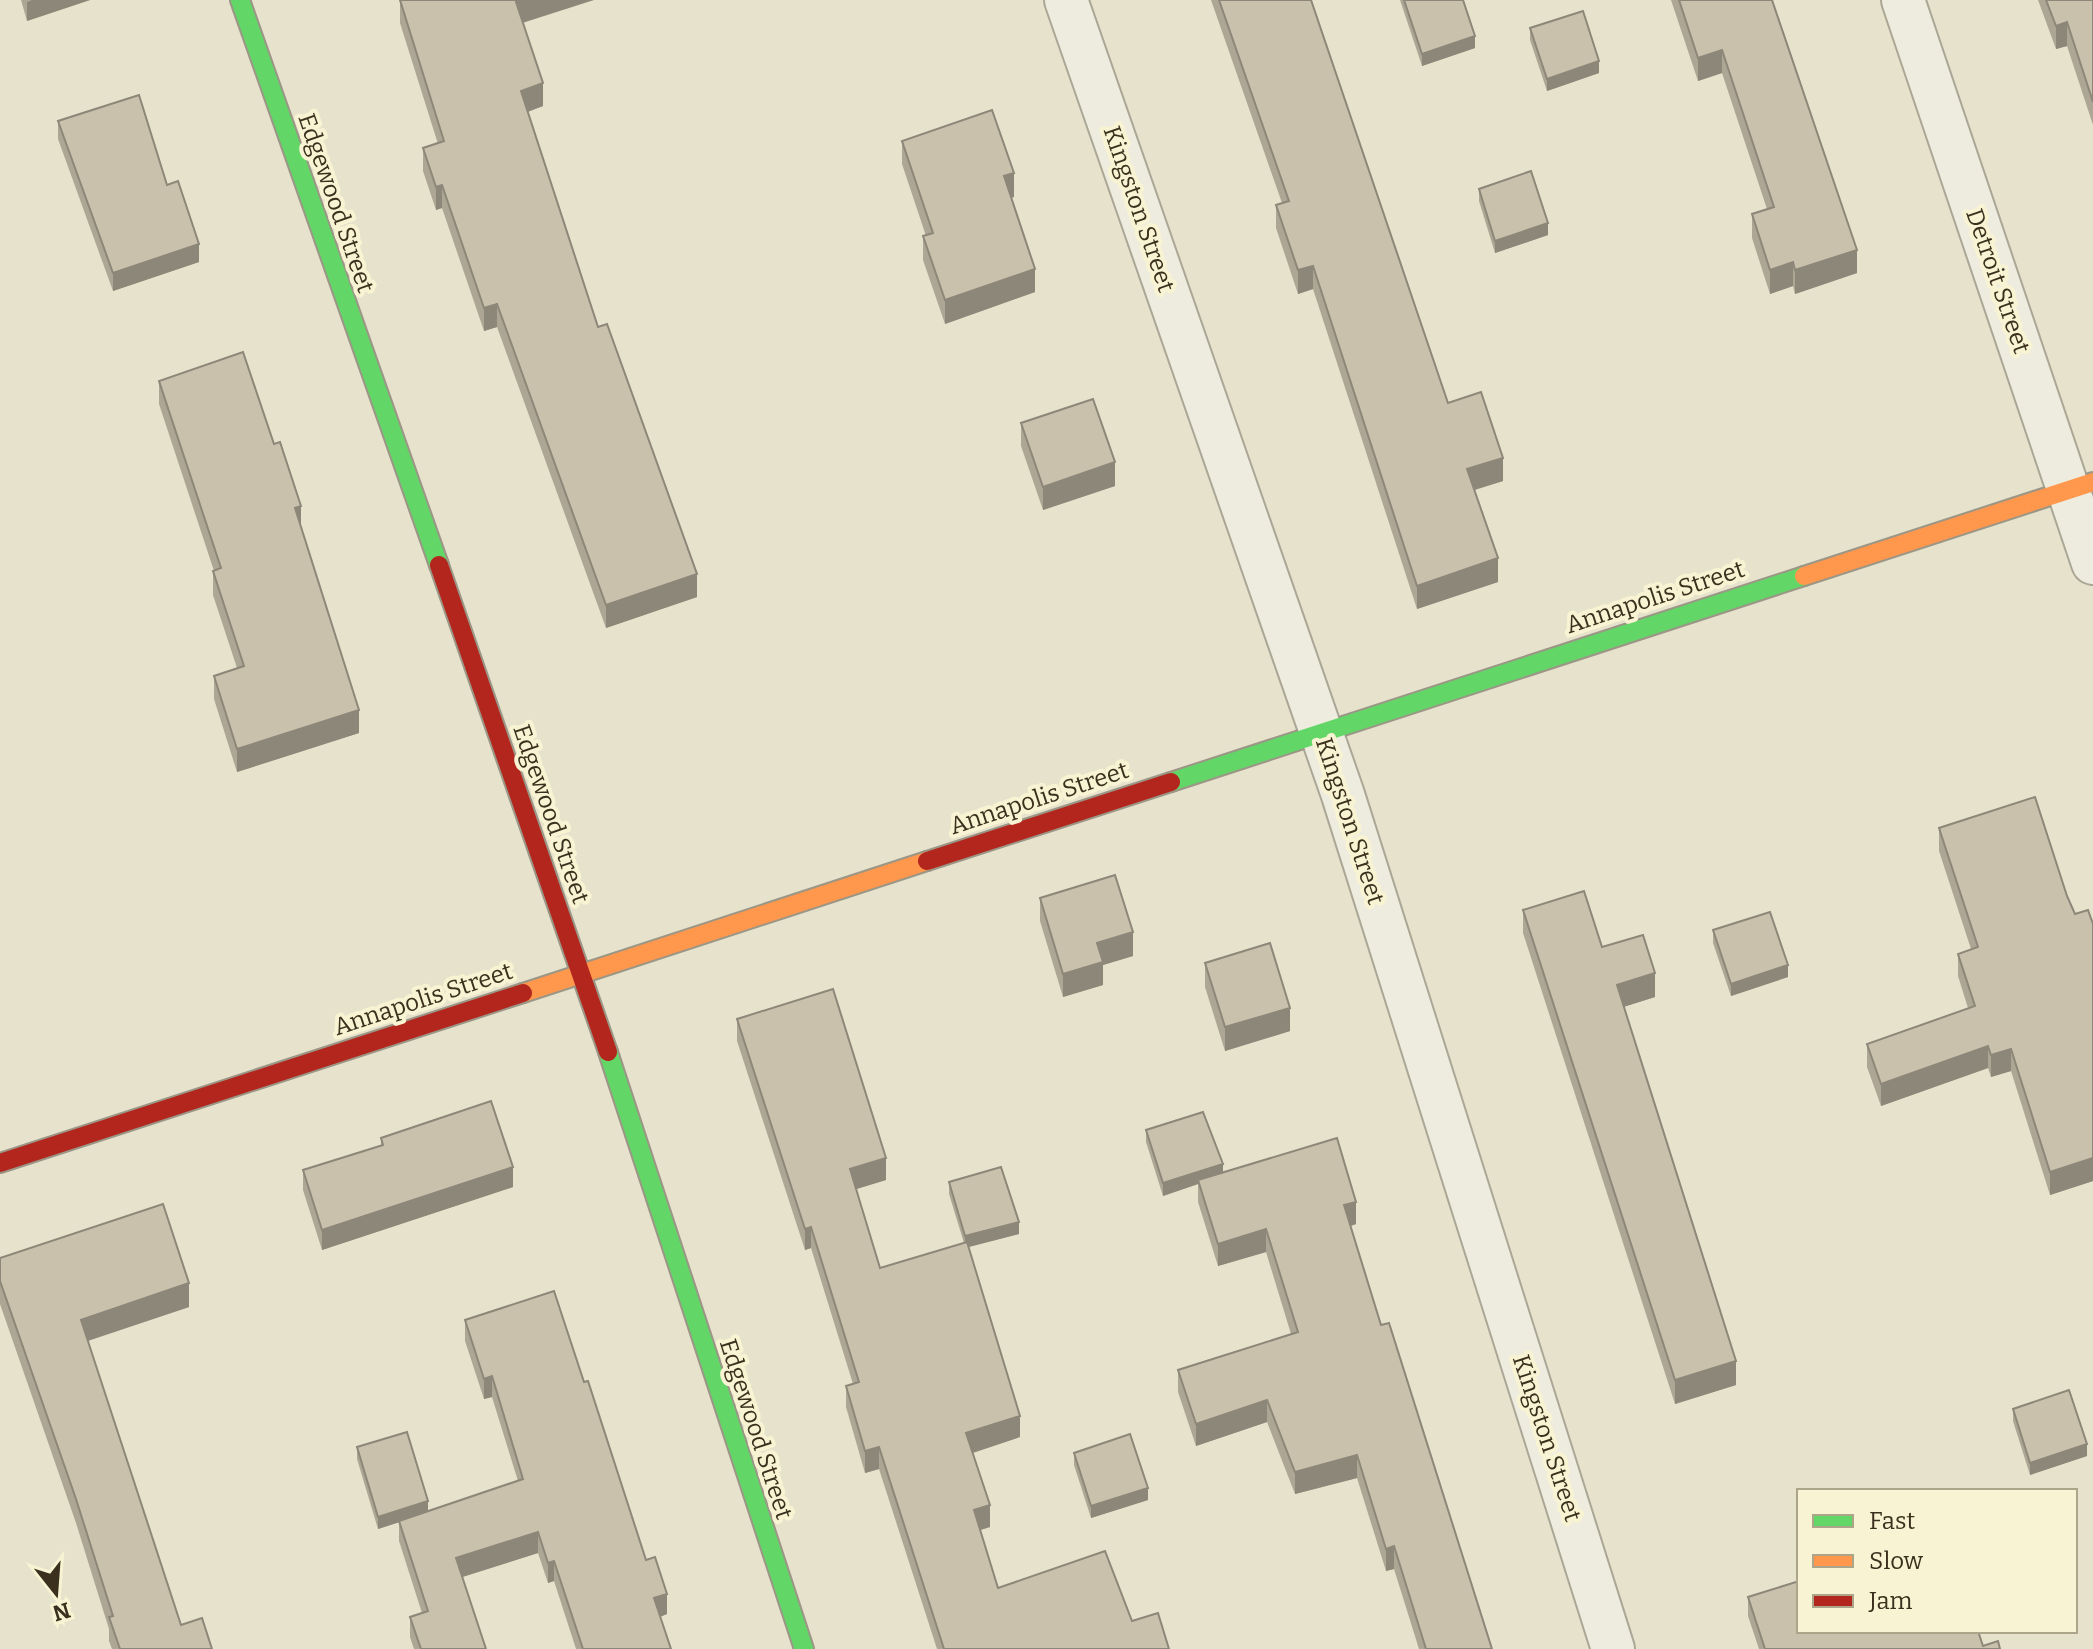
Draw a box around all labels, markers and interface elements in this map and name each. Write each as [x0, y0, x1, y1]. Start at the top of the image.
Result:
street label: Edgewood Street [292, 110, 380, 297]
street label: Kingston Street [1098, 122, 1181, 296]
street label: Detroit Street [1960, 205, 2036, 357]
street label: Annapolis Street [1562, 555, 1748, 639]
street label: Edgewood Street [507, 721, 595, 908]
street label: Kingston Street [1310, 734, 1390, 908]
street label: Annapolis Street [946, 756, 1132, 840]
street label: Annapolis Street [330, 957, 516, 1041]
street label: Edgewood Street [714, 1335, 798, 1523]
street label: Kingston Street [1507, 1351, 1587, 1525]
legend [1797, 1489, 2077, 1633]
text: Fast [1869, 1507, 1915, 1535]
text: Slow [1869, 1547, 1924, 1575]
north arrow [16, 1553, 96, 1633]
text: Jam [1868, 1587, 1913, 1615]
text: N [50, 1596, 74, 1627]

